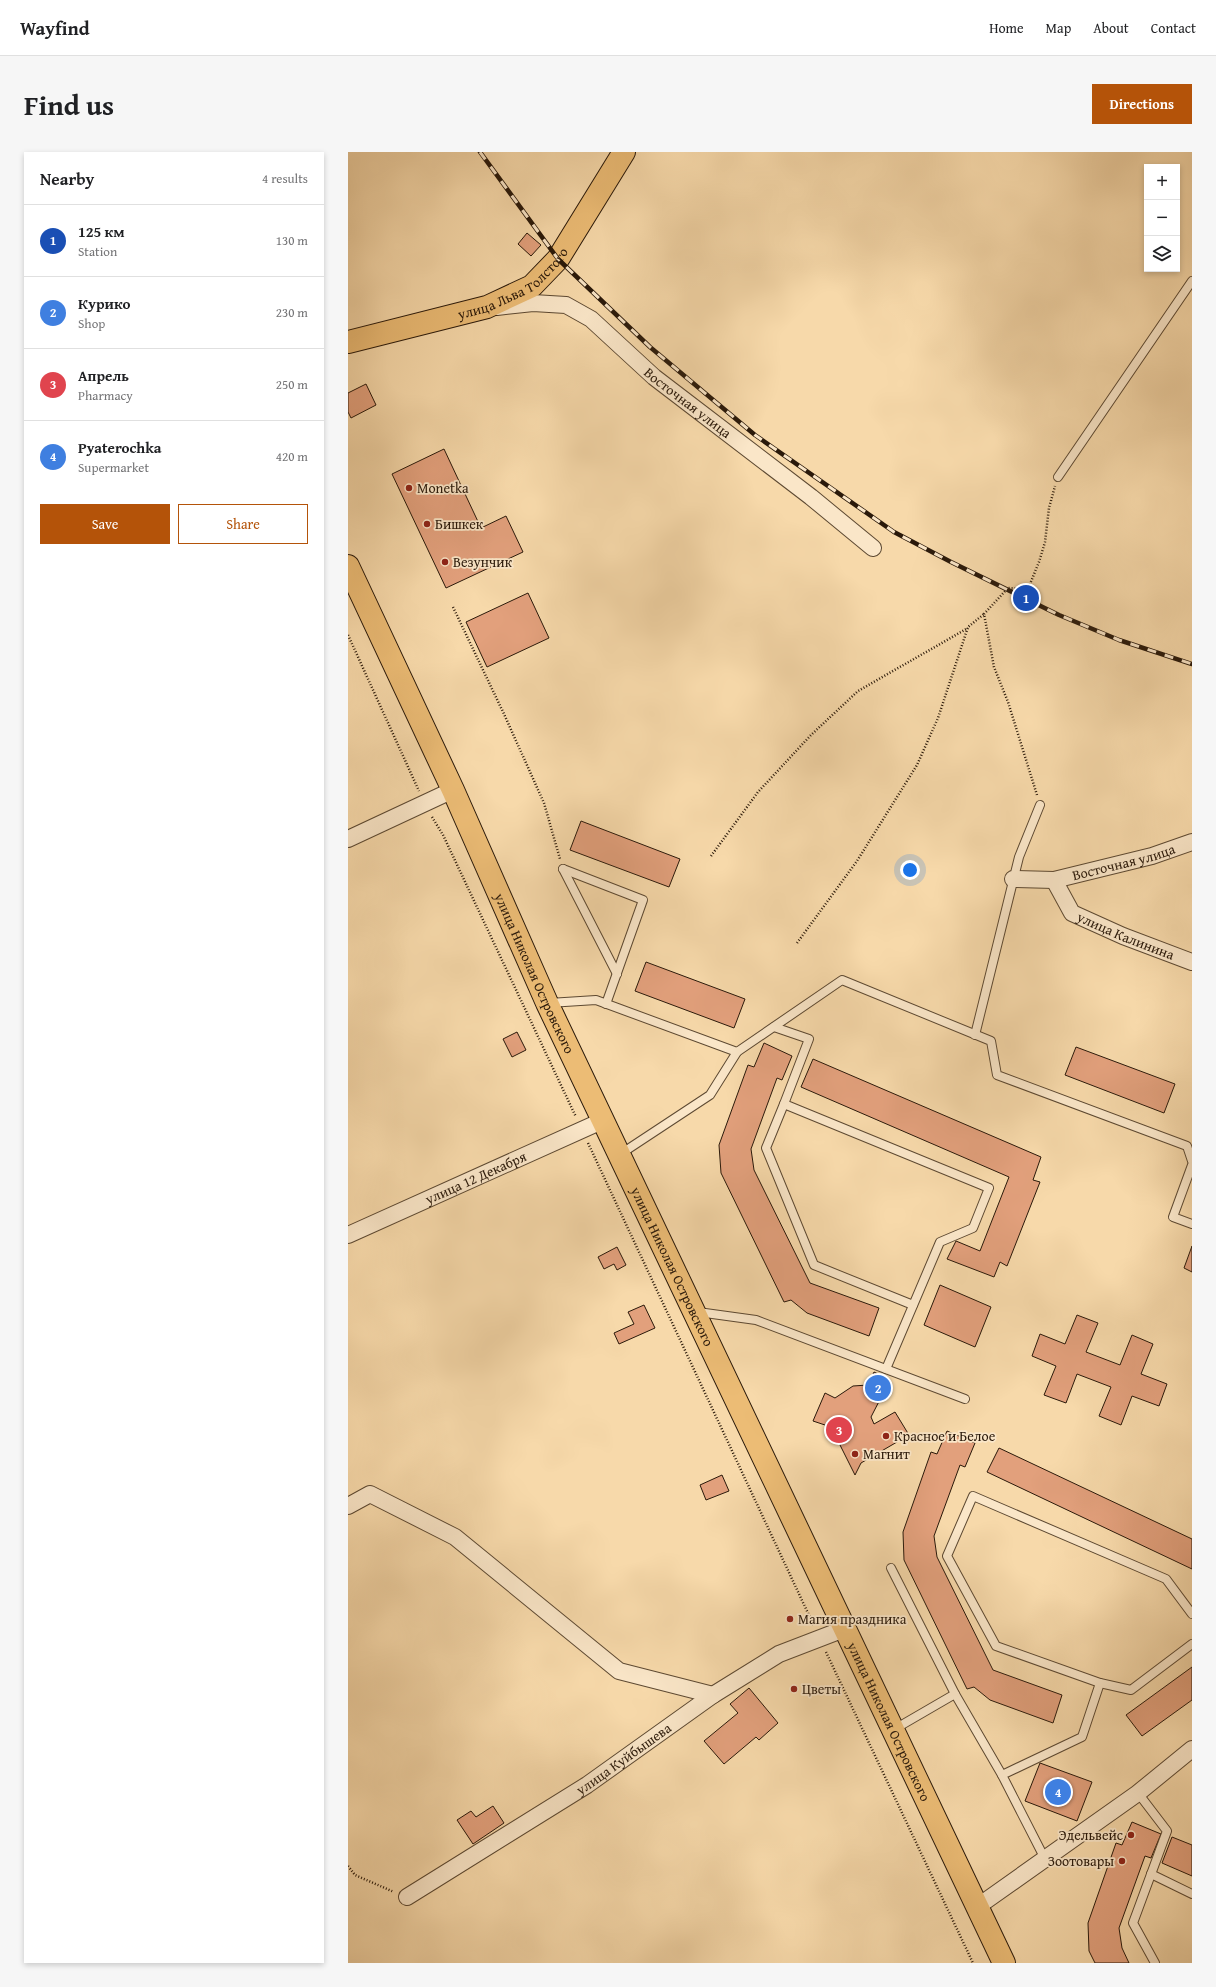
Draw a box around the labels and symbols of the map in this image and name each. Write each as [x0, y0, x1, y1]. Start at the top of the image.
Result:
street label: улица Льва Толстого [455, 244, 573, 324]
street label: Восточная улица [640, 363, 736, 443]
place label: Monetka [417, 478, 469, 498]
marker: Monetka [404, 483, 414, 493]
place label: Бишкек [435, 514, 484, 534]
marker: Бишкек [422, 519, 432, 529]
place label: Везунчик [453, 552, 513, 572]
marker: Везунчик [440, 557, 450, 567]
pin: 1 [1013, 583, 1039, 613]
street label: Восточная улица [1070, 839, 1178, 885]
your location [900, 860, 920, 880]
street label: улица Николая Островского [489, 889, 580, 1057]
street label: улица Калинина [1073, 906, 1178, 965]
street label: улица 12 Декабря [421, 1146, 529, 1209]
street label: улица Николая Островского [625, 1183, 719, 1350]
pin: 2 [865, 1373, 891, 1403]
pin: 3 [826, 1415, 852, 1445]
place label: Красное и Белое [894, 1426, 996, 1446]
marker: Красное и Белое [881, 1431, 891, 1441]
place label: Магнит [863, 1444, 910, 1464]
marker: Магнит [850, 1449, 860, 1459]
place label: Магия праздника [798, 1609, 907, 1629]
marker: Магия праздника [785, 1614, 795, 1624]
street label: улица Николая Островского [842, 1638, 936, 1805]
place label: Цветы [802, 1679, 841, 1699]
marker: Цветы [789, 1684, 799, 1694]
street label: улица Куйбышева [571, 1718, 676, 1800]
pin: 4 [1045, 1777, 1071, 1807]
place label: Эдельвейс [1059, 1825, 1123, 1845]
marker: Эдельвейс [1126, 1830, 1136, 1840]
place label: Зоотовары [1048, 1851, 1114, 1871]
marker: Зоотовары [1117, 1856, 1127, 1866]

